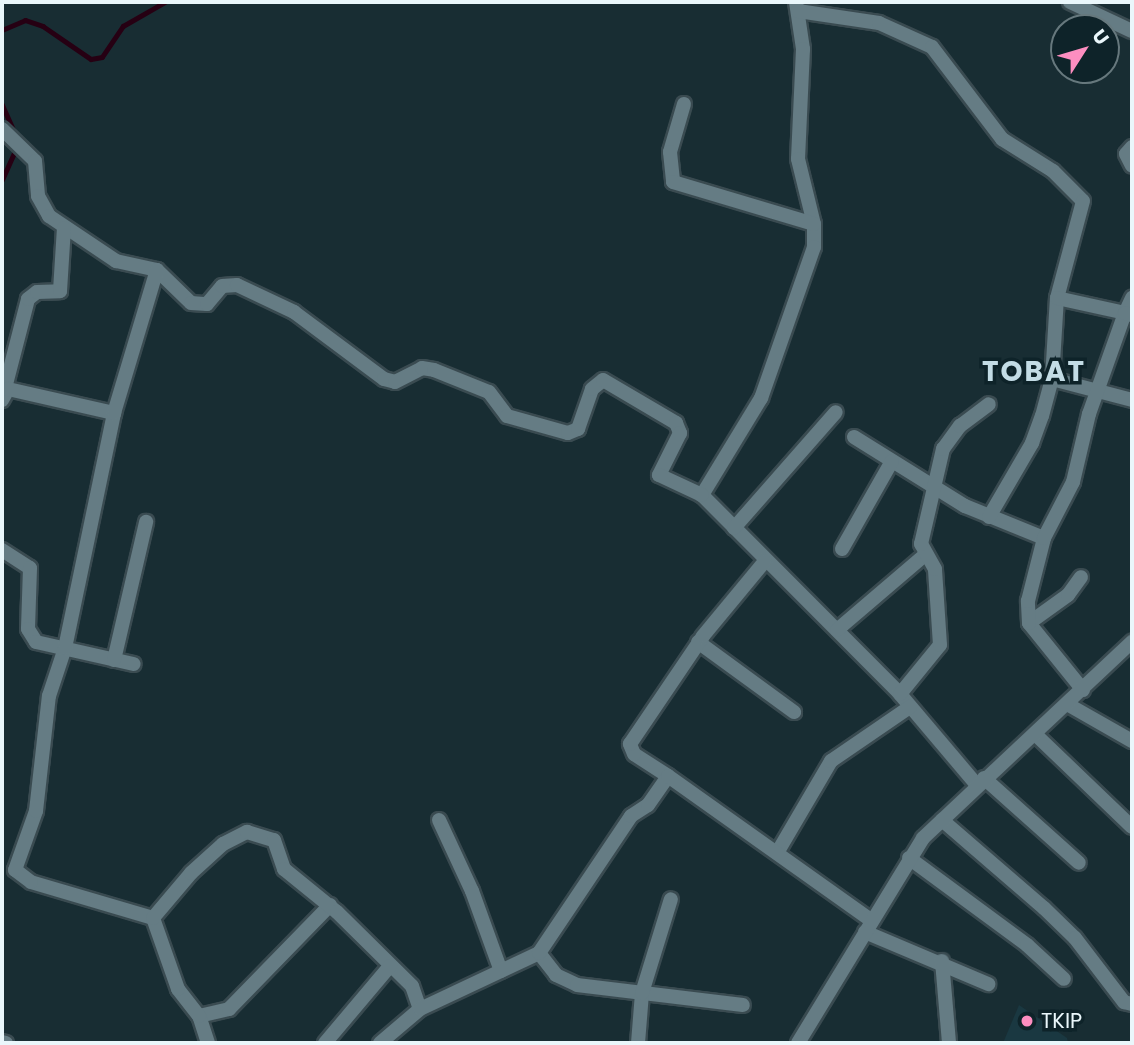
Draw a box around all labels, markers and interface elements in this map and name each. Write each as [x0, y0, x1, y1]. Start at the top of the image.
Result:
north arrow [1050, 14, 1120, 84]
text: U [1086, 24, 1115, 51]
district label: TOBAT [983, 355, 1085, 389]
place label: TKIP [1041, 1008, 1082, 1034]
marker: TKIP [1019, 1013, 1035, 1029]

